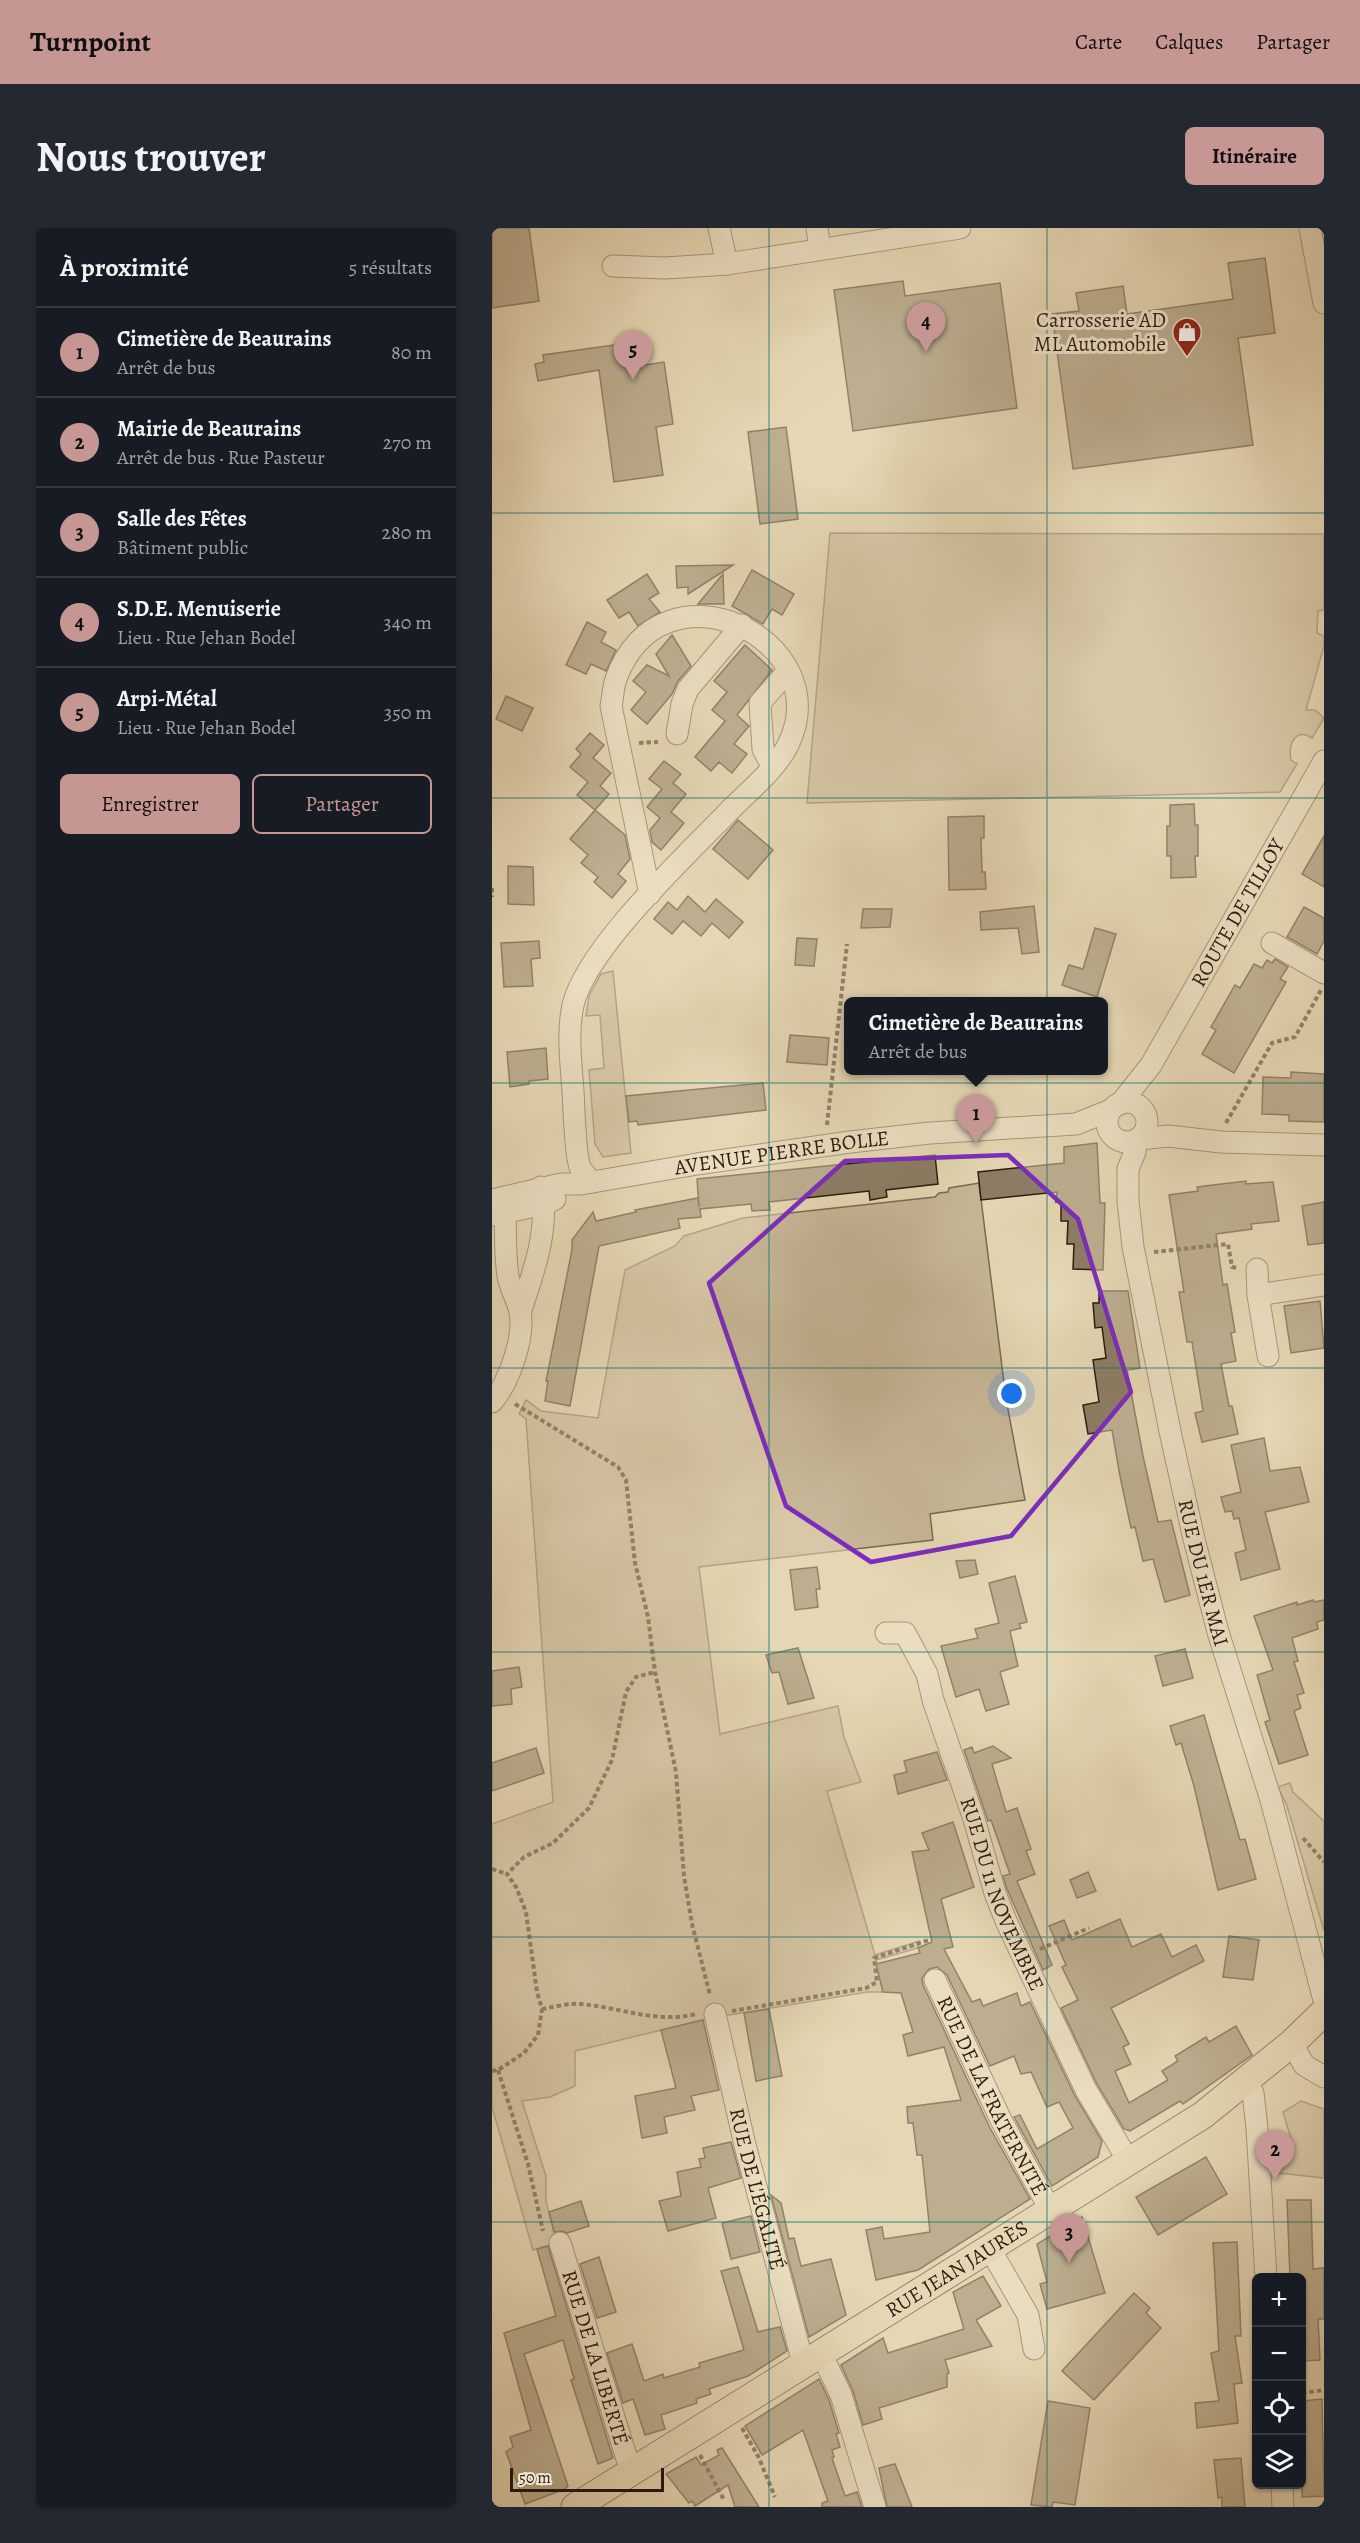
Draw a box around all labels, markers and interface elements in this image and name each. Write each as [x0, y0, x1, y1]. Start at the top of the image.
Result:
text: Turnpoint [30, 23, 151, 61]
text: Carte [1075, 28, 1122, 56]
text: Calques [1155, 28, 1223, 56]
text: Partager [1256, 28, 1330, 56]
button: Itinéraire [1185, 127, 1324, 185]
text: Nous trouver [36, 128, 266, 185]
text: À proximité [60, 250, 189, 285]
text: 5 résultats [349, 254, 432, 281]
pin: 4 [906, 302, 946, 352]
place label: Carrosserie AD ML Automobile [1034, 306, 1166, 358]
shop icon: Carrosserie AD ML Automobile [1171, 316, 1203, 358]
text: Cimetière de Beaurains [117, 324, 331, 354]
pin: 5 [614, 330, 652, 380]
text: 1 [76, 339, 83, 366]
text: 80 m [391, 339, 432, 366]
text: Arrêt de bus [117, 354, 216, 381]
text: Mairie de Beaurains [117, 414, 301, 444]
text: 2 [75, 429, 84, 456]
text: 270 m [383, 429, 432, 456]
text: Arrêt de bus · Rue Pasteur [117, 444, 325, 471]
text: Salle des Fêtes [117, 504, 247, 534]
text: 3 [75, 519, 84, 546]
text: 280 m [382, 519, 432, 546]
text: Bâtiment public [117, 534, 248, 561]
text: S.D.E. Menuiserie [117, 594, 281, 624]
text: 4 [75, 609, 84, 636]
text: 340 m [383, 609, 432, 636]
text: Lieu · Rue Jehan Bodel [117, 624, 296, 651]
text: Arpi-Métal [117, 684, 217, 714]
text: 5 [75, 699, 84, 726]
text: 350 m [384, 699, 432, 726]
text: Lieu · Rue Jehan Bodel [117, 714, 296, 741]
button: Enregistrer [60, 774, 240, 834]
button: Partager [252, 774, 432, 834]
street label: ROUTE DE TILLOY [1184, 833, 1291, 992]
popup [844, 997, 1108, 1075]
text: Cimetière de Beaurains [869, 1008, 1083, 1038]
text: Arrêt de bus [869, 1038, 967, 1065]
pin: 1 [956, 1094, 996, 1144]
street label: AVENUE PIERRE BOLLE [671, 1124, 890, 1182]
your location [997, 1379, 1026, 1408]
street label: RUE DU 1ER MAI [1172, 1496, 1236, 1650]
street label: RUE DU 11 NOVEMBRE [953, 1793, 1051, 1995]
street label: RUE DE LA FRATERNITÉ [930, 1991, 1054, 2201]
street label: RUE DE L'ÉGALITÉ [723, 2105, 792, 2273]
pin: 2 [1256, 2130, 1294, 2180]
street label: RUE JEAN JAURÈS [880, 2214, 1033, 2324]
pin: 3 [1050, 2214, 1088, 2263]
street label: RUE DE LA LIBERTÉ [555, 2267, 636, 2449]
map controls [1252, 2273, 1306, 2489]
button: + [1252, 2273, 1306, 2327]
button: − [1252, 2327, 1306, 2381]
button: locate [1252, 2381, 1306, 2435]
button: layers [1252, 2435, 1306, 2489]
scale bar [510, 2465, 664, 2492]
text: 50 m [519, 2467, 551, 2489]

